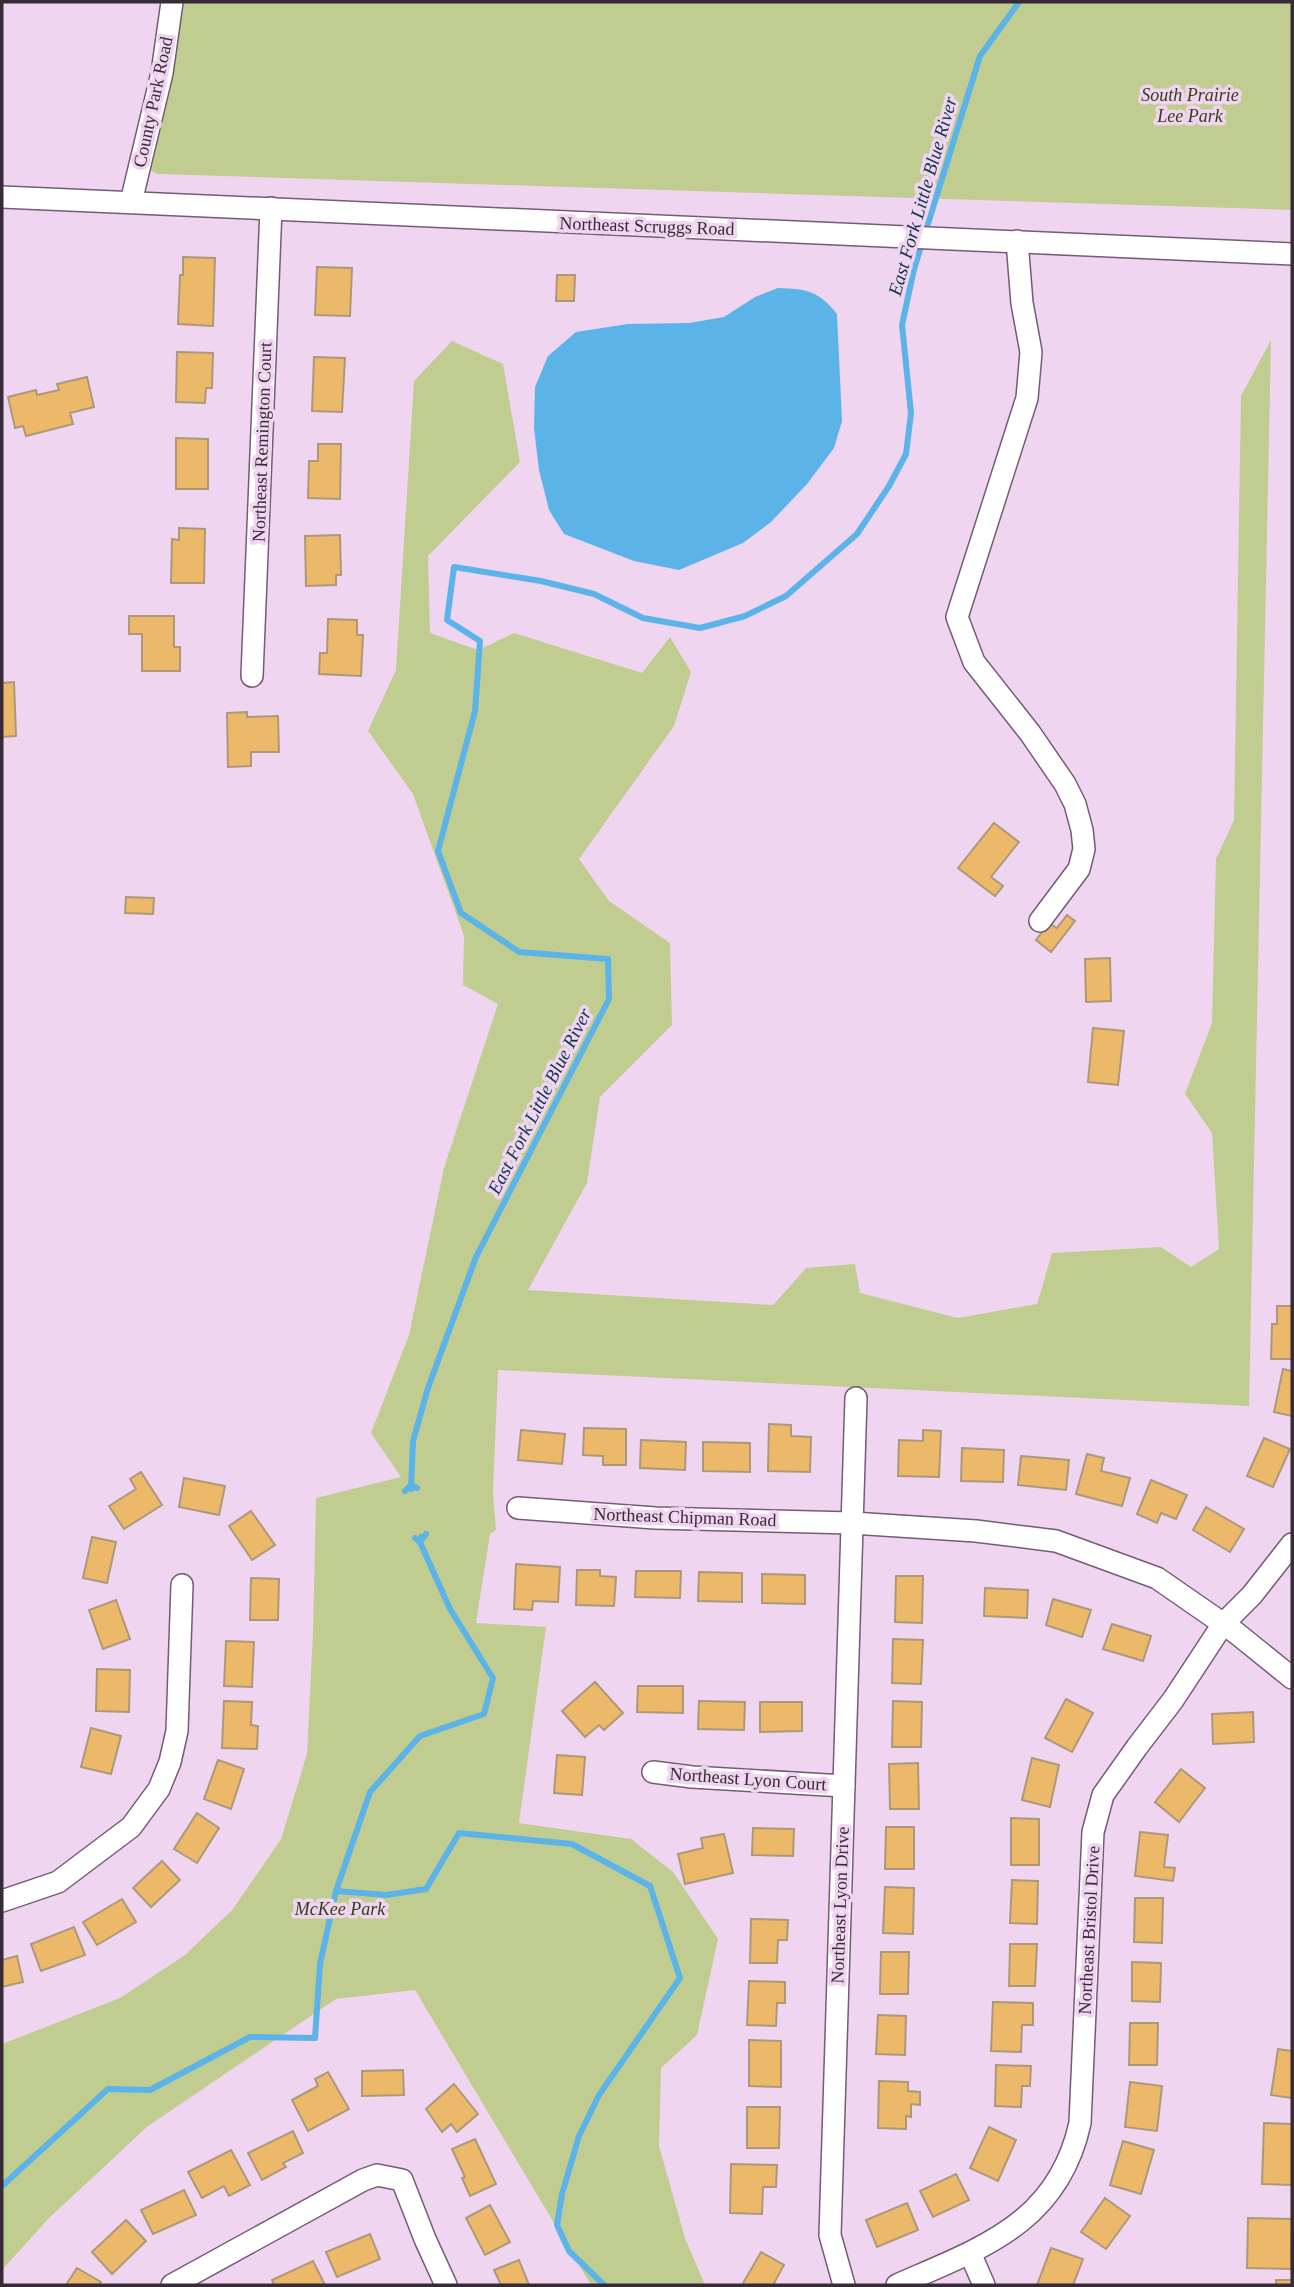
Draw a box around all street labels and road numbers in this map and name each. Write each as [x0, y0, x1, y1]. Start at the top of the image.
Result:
street label: County Park Road [129, 35, 177, 169]
street label: Northeast Scruggs Road [559, 213, 735, 239]
street label: Northeast Remington Court [249, 342, 275, 542]
street label: Northeast Chipman Road [593, 1504, 777, 1530]
street label: Northeast Lyon Court [669, 1764, 827, 1794]
street label: Northeast Lyon Drive [827, 1826, 853, 1984]
street label: Northeast Bristol Drive [1075, 1845, 1103, 2015]

